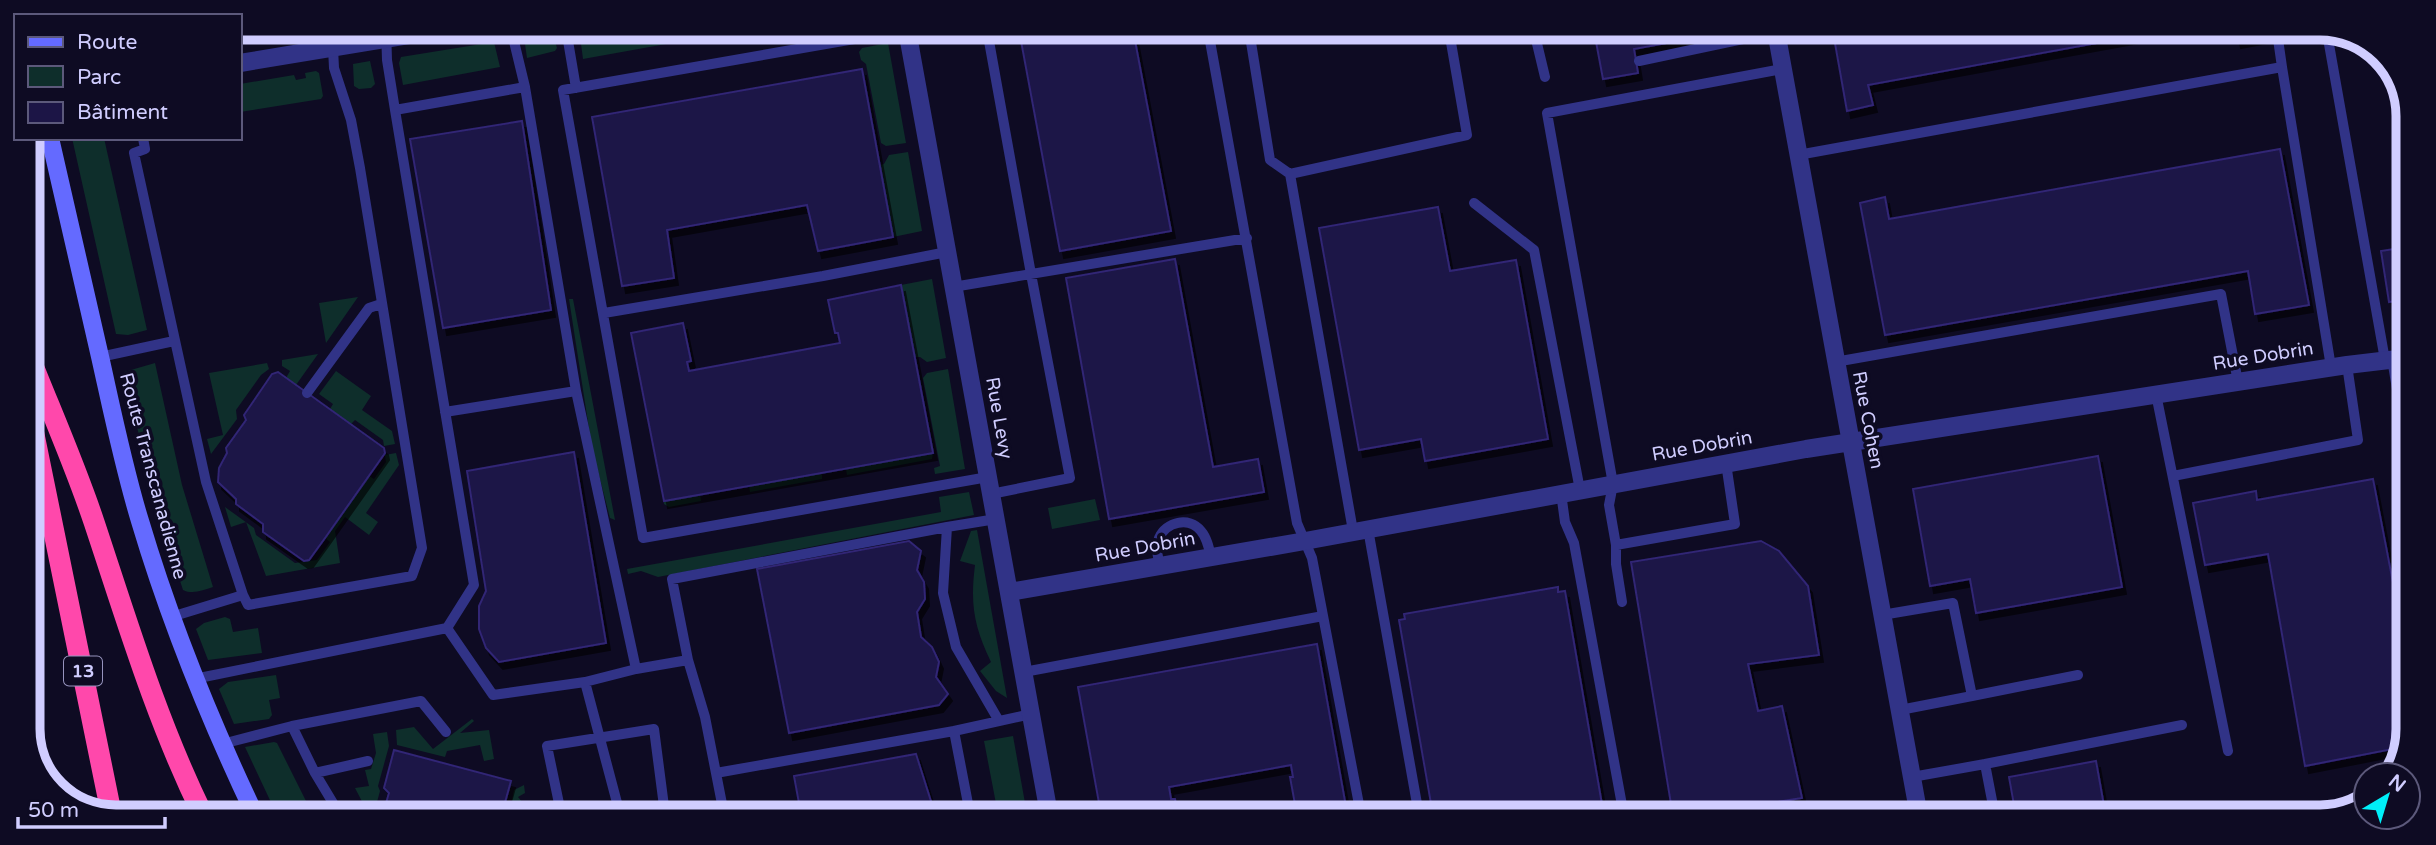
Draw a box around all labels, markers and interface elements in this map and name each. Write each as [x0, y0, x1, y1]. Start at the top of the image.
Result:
legend [14, 14, 242, 140]
text: Route [77, 30, 137, 55]
text: Parc [77, 65, 121, 90]
text: Bâtiment [77, 100, 168, 125]
street label: Rue Dobrin [2211, 337, 2315, 375]
street label: Rue Cohen [1848, 369, 1888, 471]
street label: Route Transcanadienne [115, 370, 191, 582]
street label: Rue Levy [981, 375, 1017, 461]
street label: Rue Dobrin [1650, 426, 1754, 466]
street label: Rue Dobrin [1093, 527, 1197, 567]
road number: 13 [64, 656, 102, 686]
north arrow [2352, 761, 2422, 831]
text: N [2384, 770, 2410, 797]
scale bar [18, 786, 164, 830]
text: 50 m [28, 798, 79, 823]

